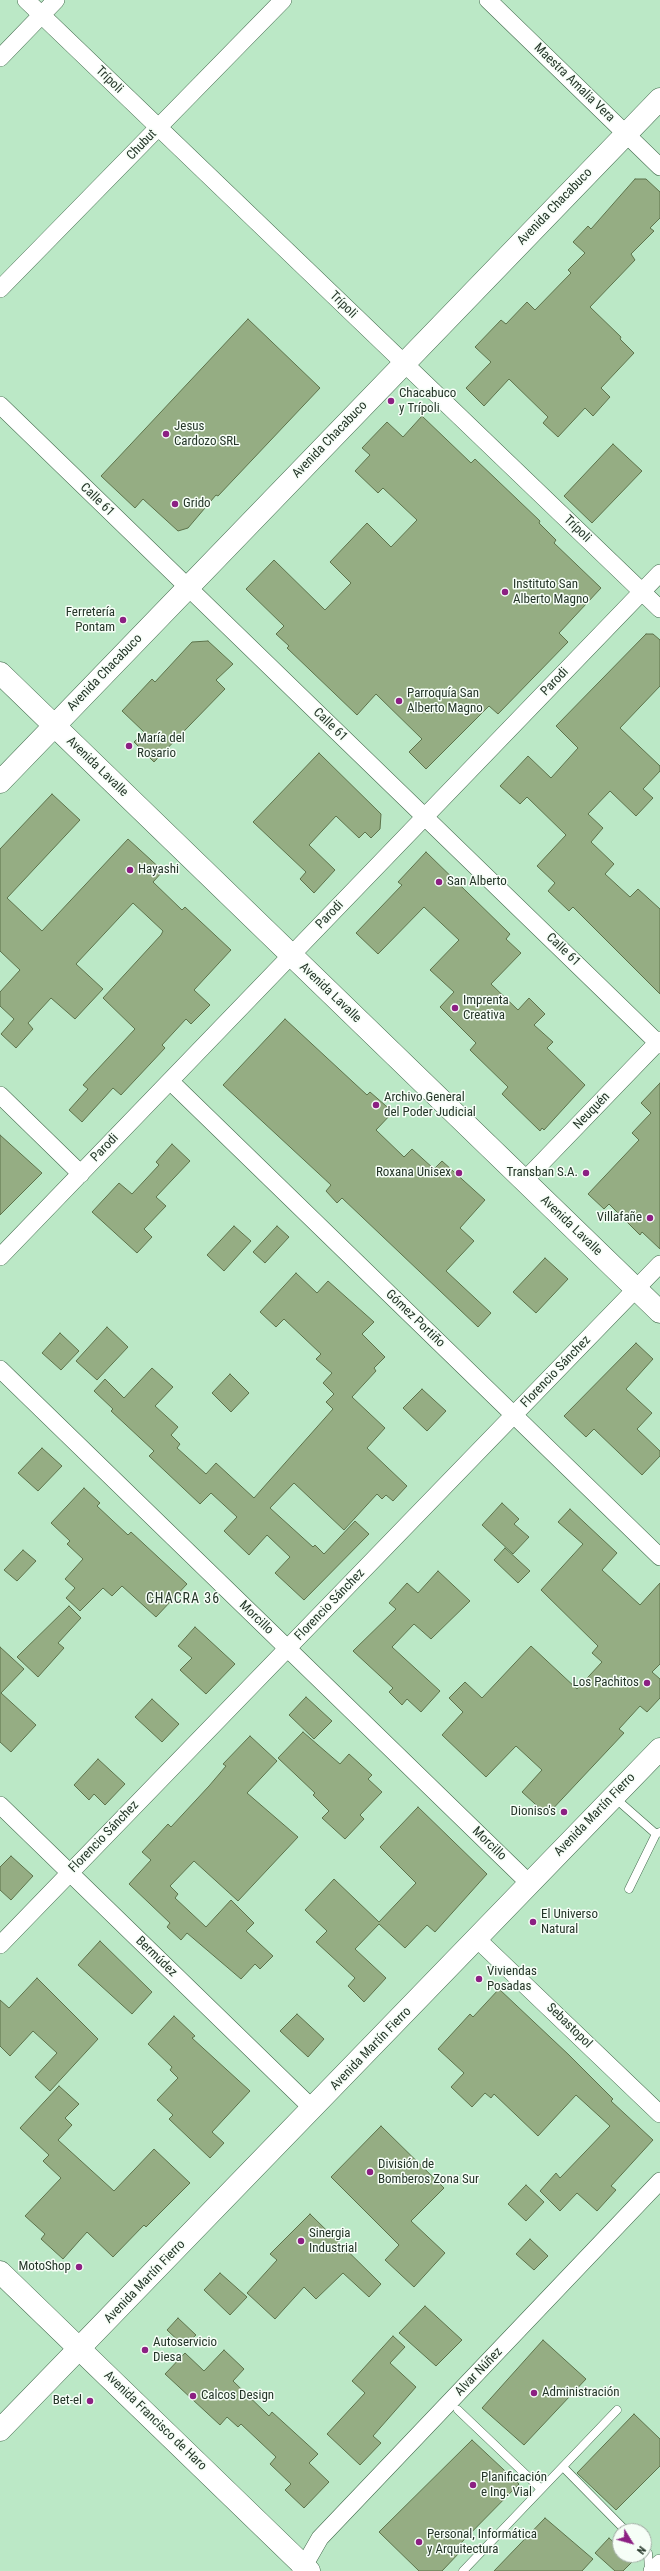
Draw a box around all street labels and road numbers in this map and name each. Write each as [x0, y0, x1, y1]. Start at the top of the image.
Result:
street label: Maestra Amalia Vera [530, 40, 618, 126]
street label: Trípoli [92, 63, 126, 97]
street label: Chubut [124, 126, 160, 164]
street label: Avenida Chacabuco [514, 165, 596, 249]
street label: Trípoli [326, 288, 360, 322]
street label: Avenida Chacabuco [289, 398, 371, 482]
street label: Calle 61 [77, 480, 117, 520]
street label: Trípoli [560, 512, 594, 546]
street label: Avenida Chacabuco [64, 631, 146, 715]
street label: Parodi [538, 665, 572, 699]
street label: Calle 61 [310, 705, 350, 745]
street label: Avenida Lavalle [63, 734, 131, 800]
street label: Parodi [313, 898, 347, 932]
street label: Calle 61 [543, 930, 583, 970]
street label: Avenida Lavalle [296, 960, 364, 1026]
street label: Neuquén [571, 1089, 613, 1133]
street label: Parodi [88, 1131, 122, 1165]
street label: Avenida Lavalle [537, 1193, 605, 1259]
street label: Gómez Portiño [382, 1287, 448, 1351]
street label: Florencio Sánchez [518, 1333, 594, 1411]
street label: Florencio Sánchez [292, 1566, 368, 1644]
street label: Morcillo [236, 1598, 276, 1638]
street label: Avenida Martín Fierro [551, 1770, 639, 1860]
street label: Florencio Sánchez [66, 1798, 142, 1876]
street label: Morcillo [469, 1824, 509, 1864]
street label: Bermúdez [132, 1934, 180, 1980]
street label: Sebastopol [543, 2000, 595, 2052]
street label: Avenida Martín Fierro [327, 2004, 415, 2094]
street label: Avenida Martín Fierro [101, 2237, 189, 2327]
street label: Alvar Núñez [452, 2344, 506, 2400]
street label: Avenida Francisco de Haro [100, 2368, 210, 2474]

